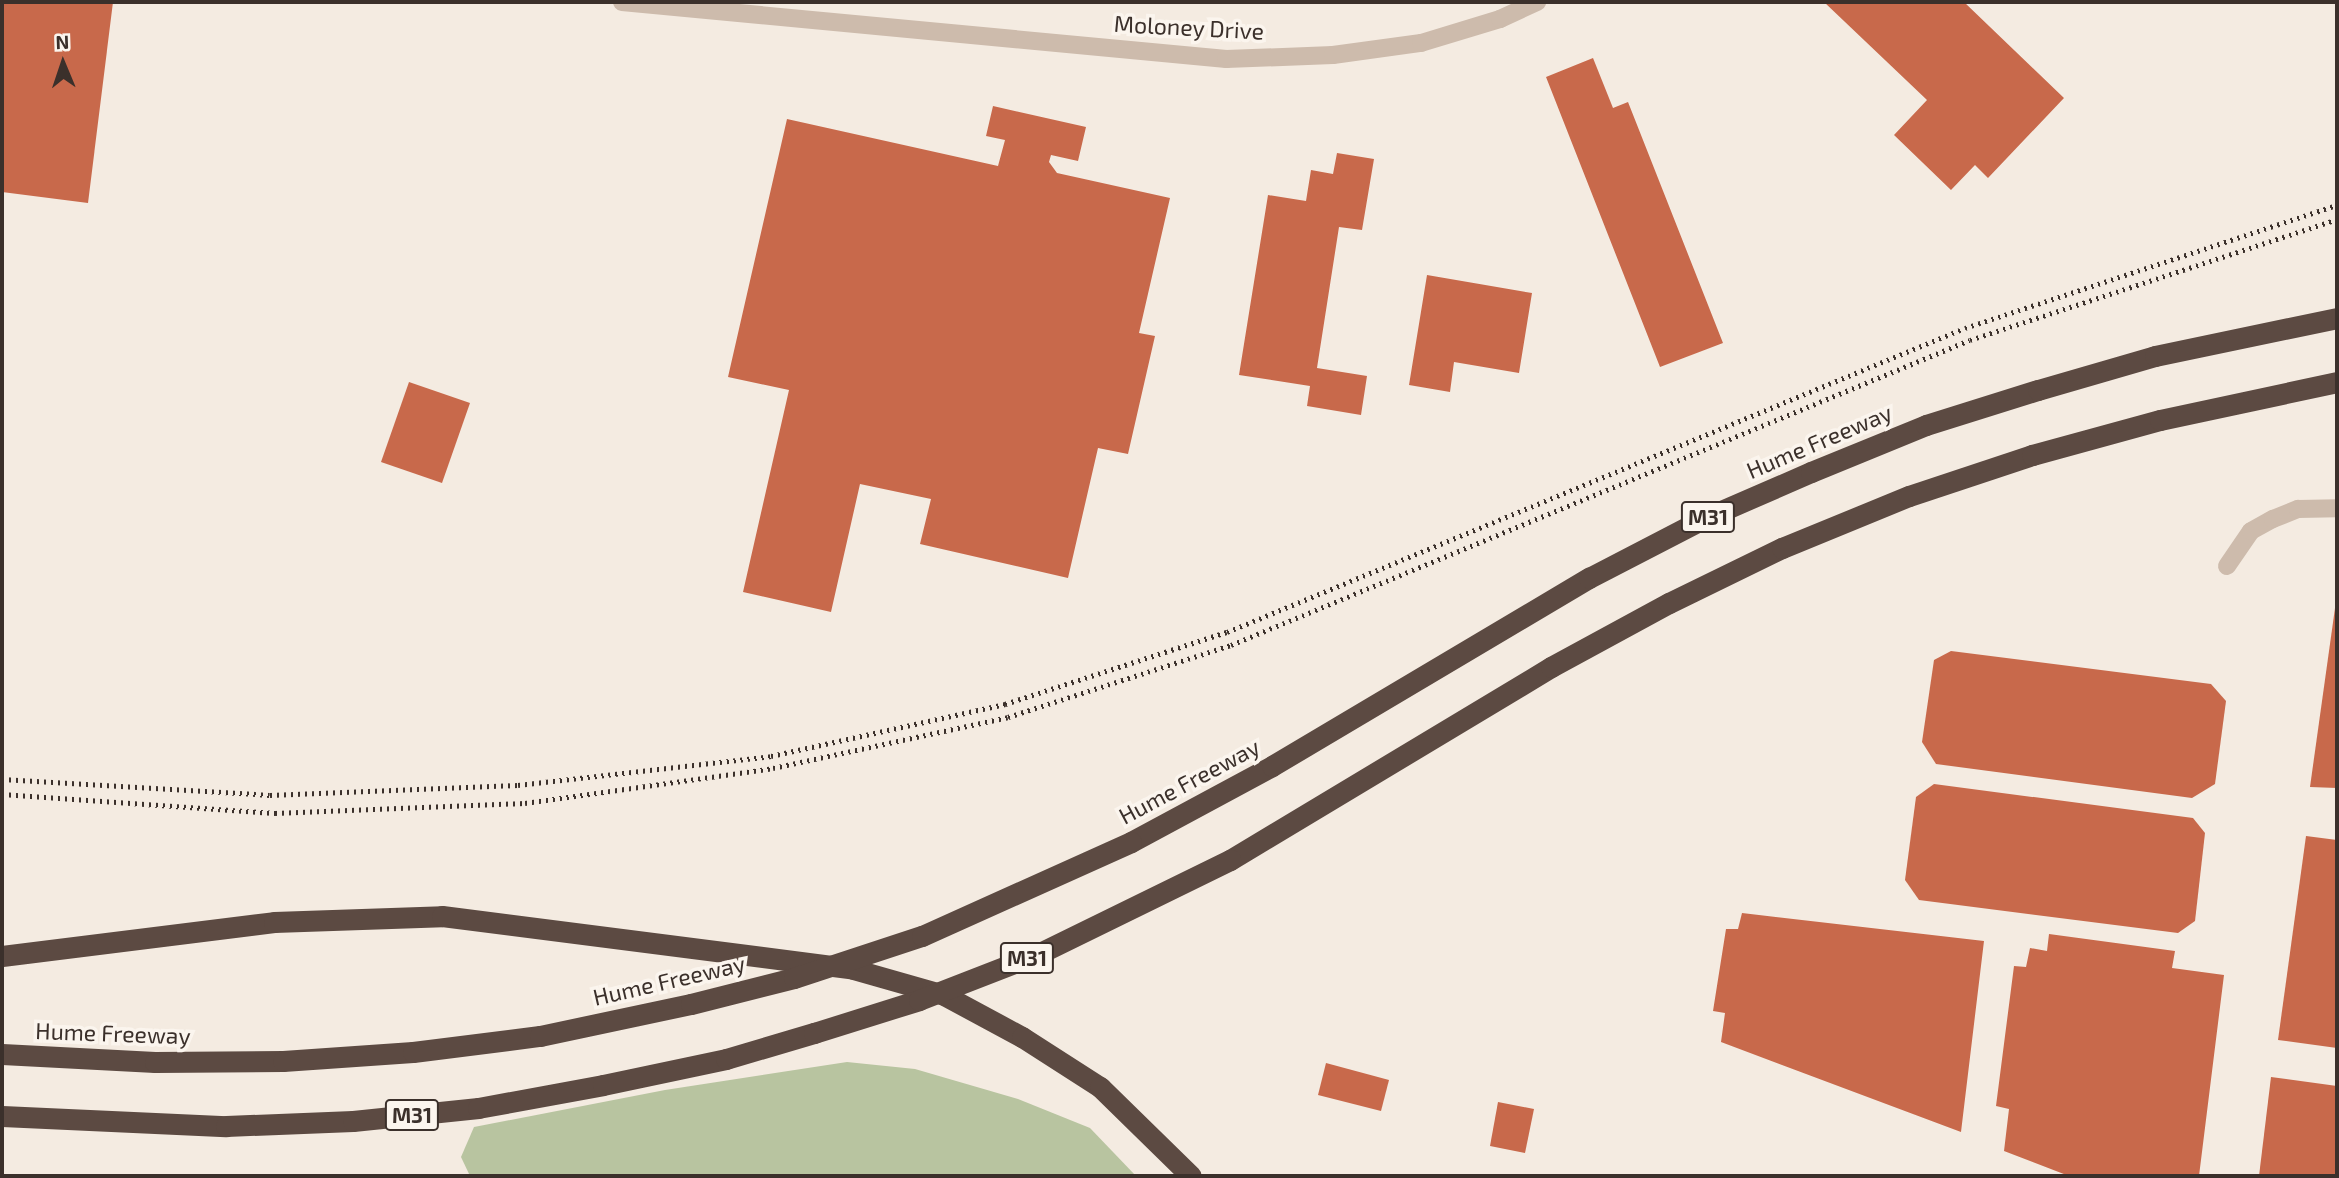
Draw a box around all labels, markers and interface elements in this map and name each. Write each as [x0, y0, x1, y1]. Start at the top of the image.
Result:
street label: Moloney Drive [1113, 9, 1265, 45]
north arrow [28, 28, 98, 98]
text: N [55, 30, 70, 53]
street label: Hume Freeway [1742, 398, 1896, 484]
road number: M31 [1680, 500, 1736, 534]
street label: Hume Freeway [1114, 732, 1264, 830]
road number: M31 [999, 940, 1055, 976]
street label: Hume Freeway [590, 949, 748, 1011]
street label: Hume Freeway [35, 1016, 191, 1050]
road number: M31 [384, 1098, 440, 1132]

